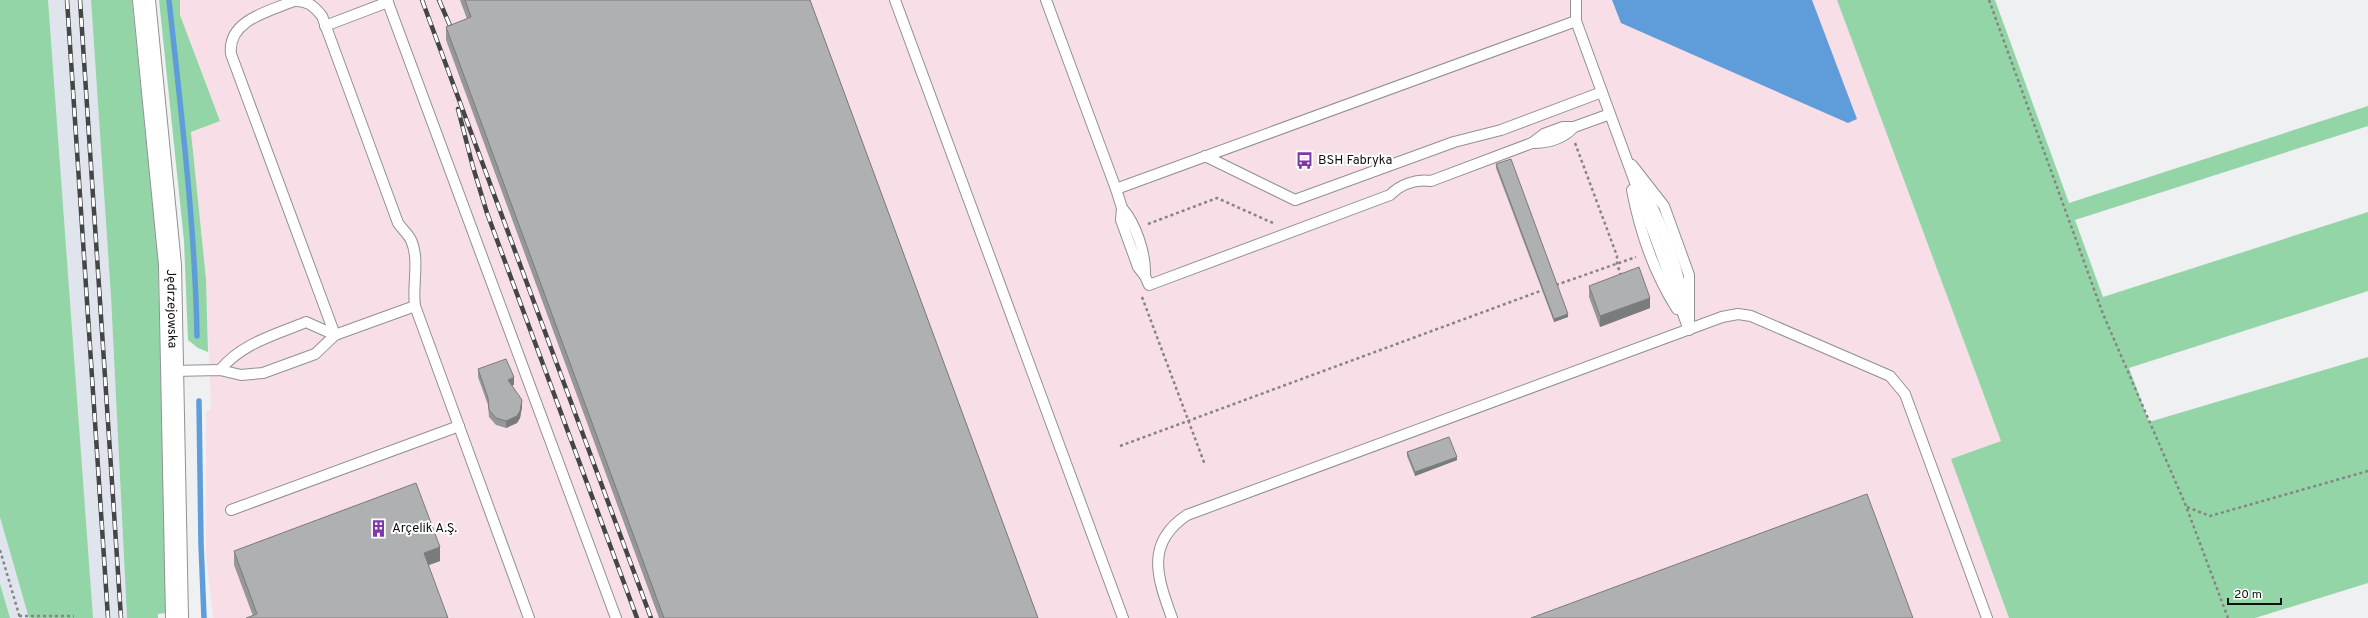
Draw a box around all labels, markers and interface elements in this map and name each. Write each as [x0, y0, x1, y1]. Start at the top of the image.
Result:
bus stop icon: BSH Fabryka [1295, 151, 1315, 171]
place label: BSH Fabryka [1318, 153, 1392, 169]
street label: Jędrzejowska [162, 269, 180, 348]
building icon: Arçelik A.Ş. [369, 519, 389, 539]
place label: Arçelik A.Ş. [392, 521, 457, 537]
scale bar [2228, 580, 2281, 606]
text: 20 m [2234, 587, 2262, 603]

